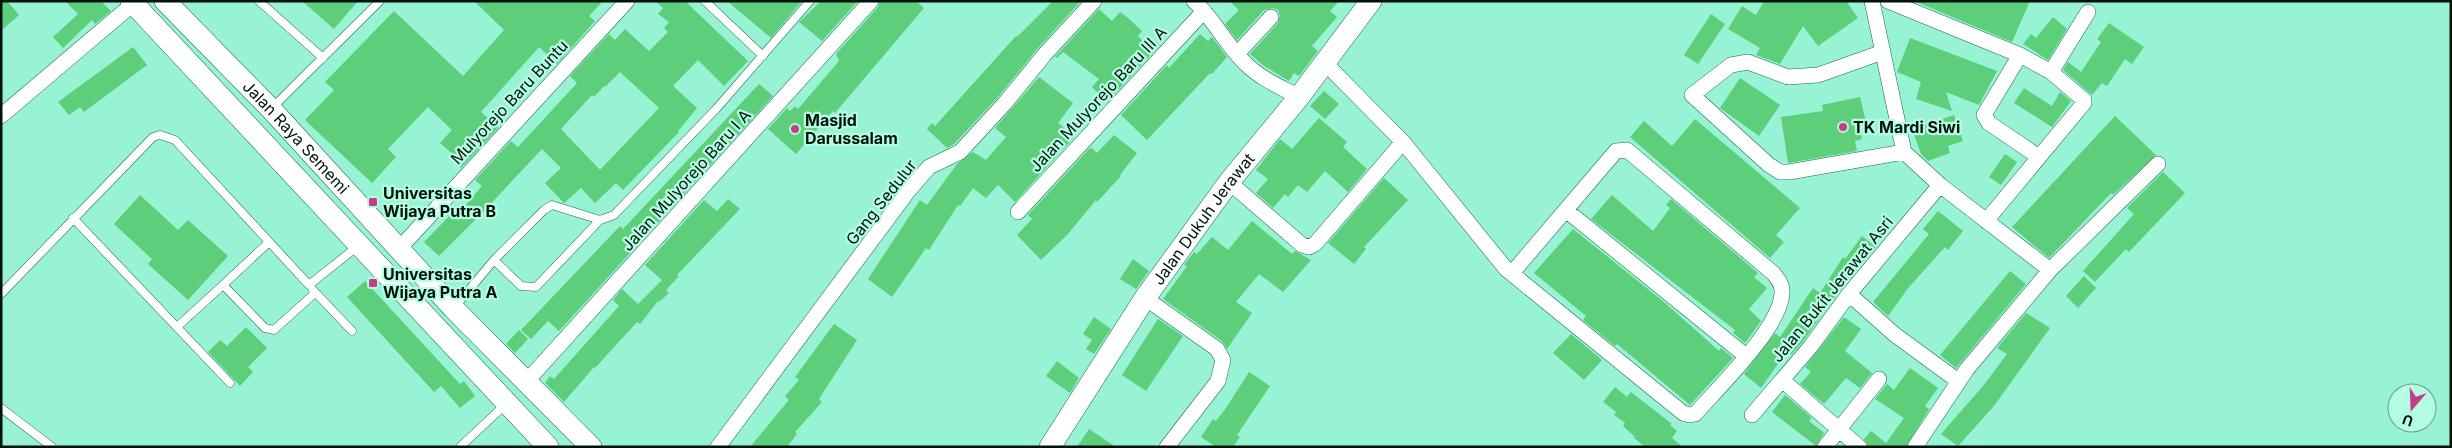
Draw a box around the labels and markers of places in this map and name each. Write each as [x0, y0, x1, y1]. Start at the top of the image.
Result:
place label: Masjid Darussalam [805, 110, 898, 148]
place label: TK Mardi Siwi [1853, 117, 1960, 137]
marker: TK Mardi Siwi [1837, 121, 1849, 133]
marker: Masjid Darussalam [789, 123, 801, 135]
place label: Universitas Wijaya Putra B [383, 183, 496, 221]
marker: Universitas Wijaya Putra B [367, 196, 379, 208]
place label: Universitas Wijaya Putra A [383, 264, 497, 302]
marker: Universitas Wijaya Putra A [367, 277, 379, 289]

